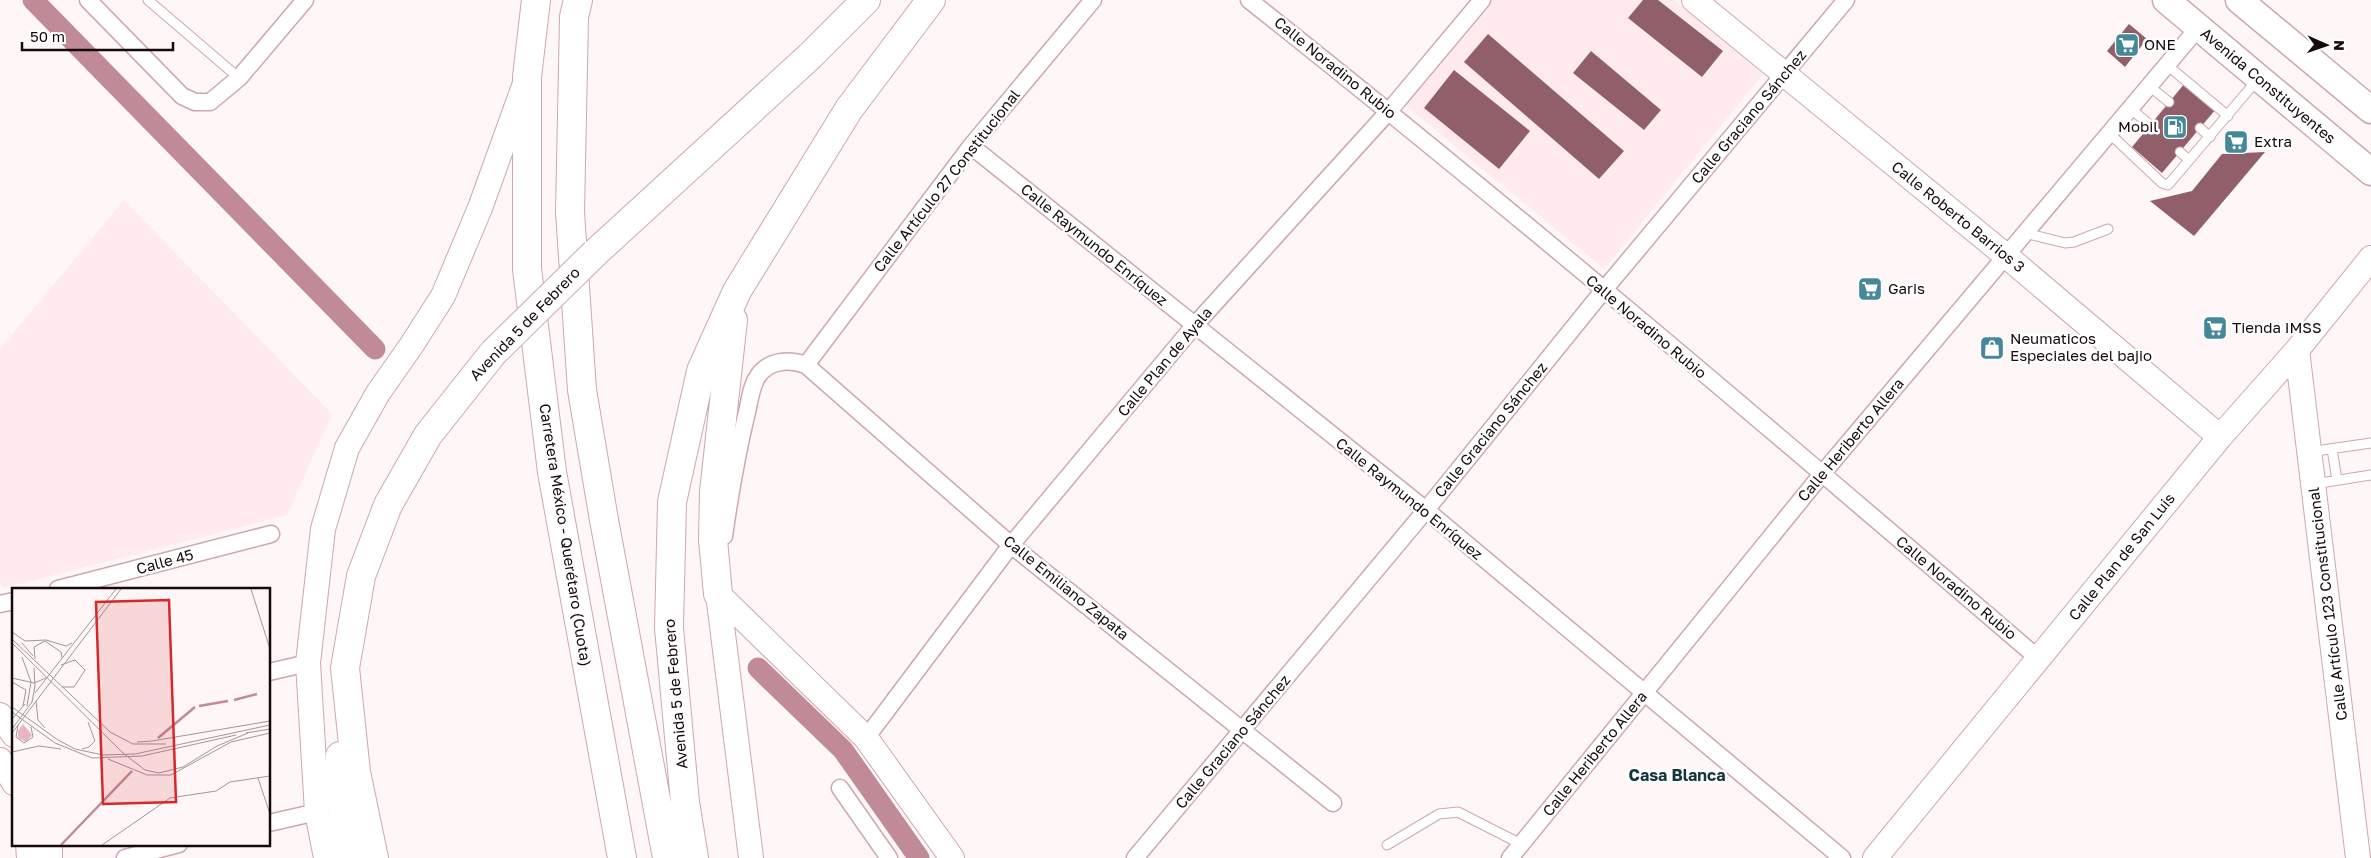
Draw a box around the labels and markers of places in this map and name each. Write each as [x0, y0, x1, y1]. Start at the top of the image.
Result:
supermarket icon: ONE [2114, 32, 2140, 58]
place label: ONE [2144, 35, 2176, 53]
fuel station icon: Mobil [2162, 114, 2188, 140]
place label: Mobil [2118, 117, 2158, 135]
supermarket icon: Extra [2223, 129, 2249, 155]
place label: Extra [2254, 132, 2292, 150]
supermarket icon: Garis [1857, 276, 1883, 302]
place label: Garis [1888, 279, 1925, 297]
supermarket icon: Tienda IMSS [2202, 315, 2228, 341]
place label: Tienda IMSS [2232, 318, 2322, 336]
place label: Neumaticos Especiales del bajio [2010, 329, 2152, 364]
shop icon: Neumaticos Especiales del bajio [1979, 335, 2005, 361]

